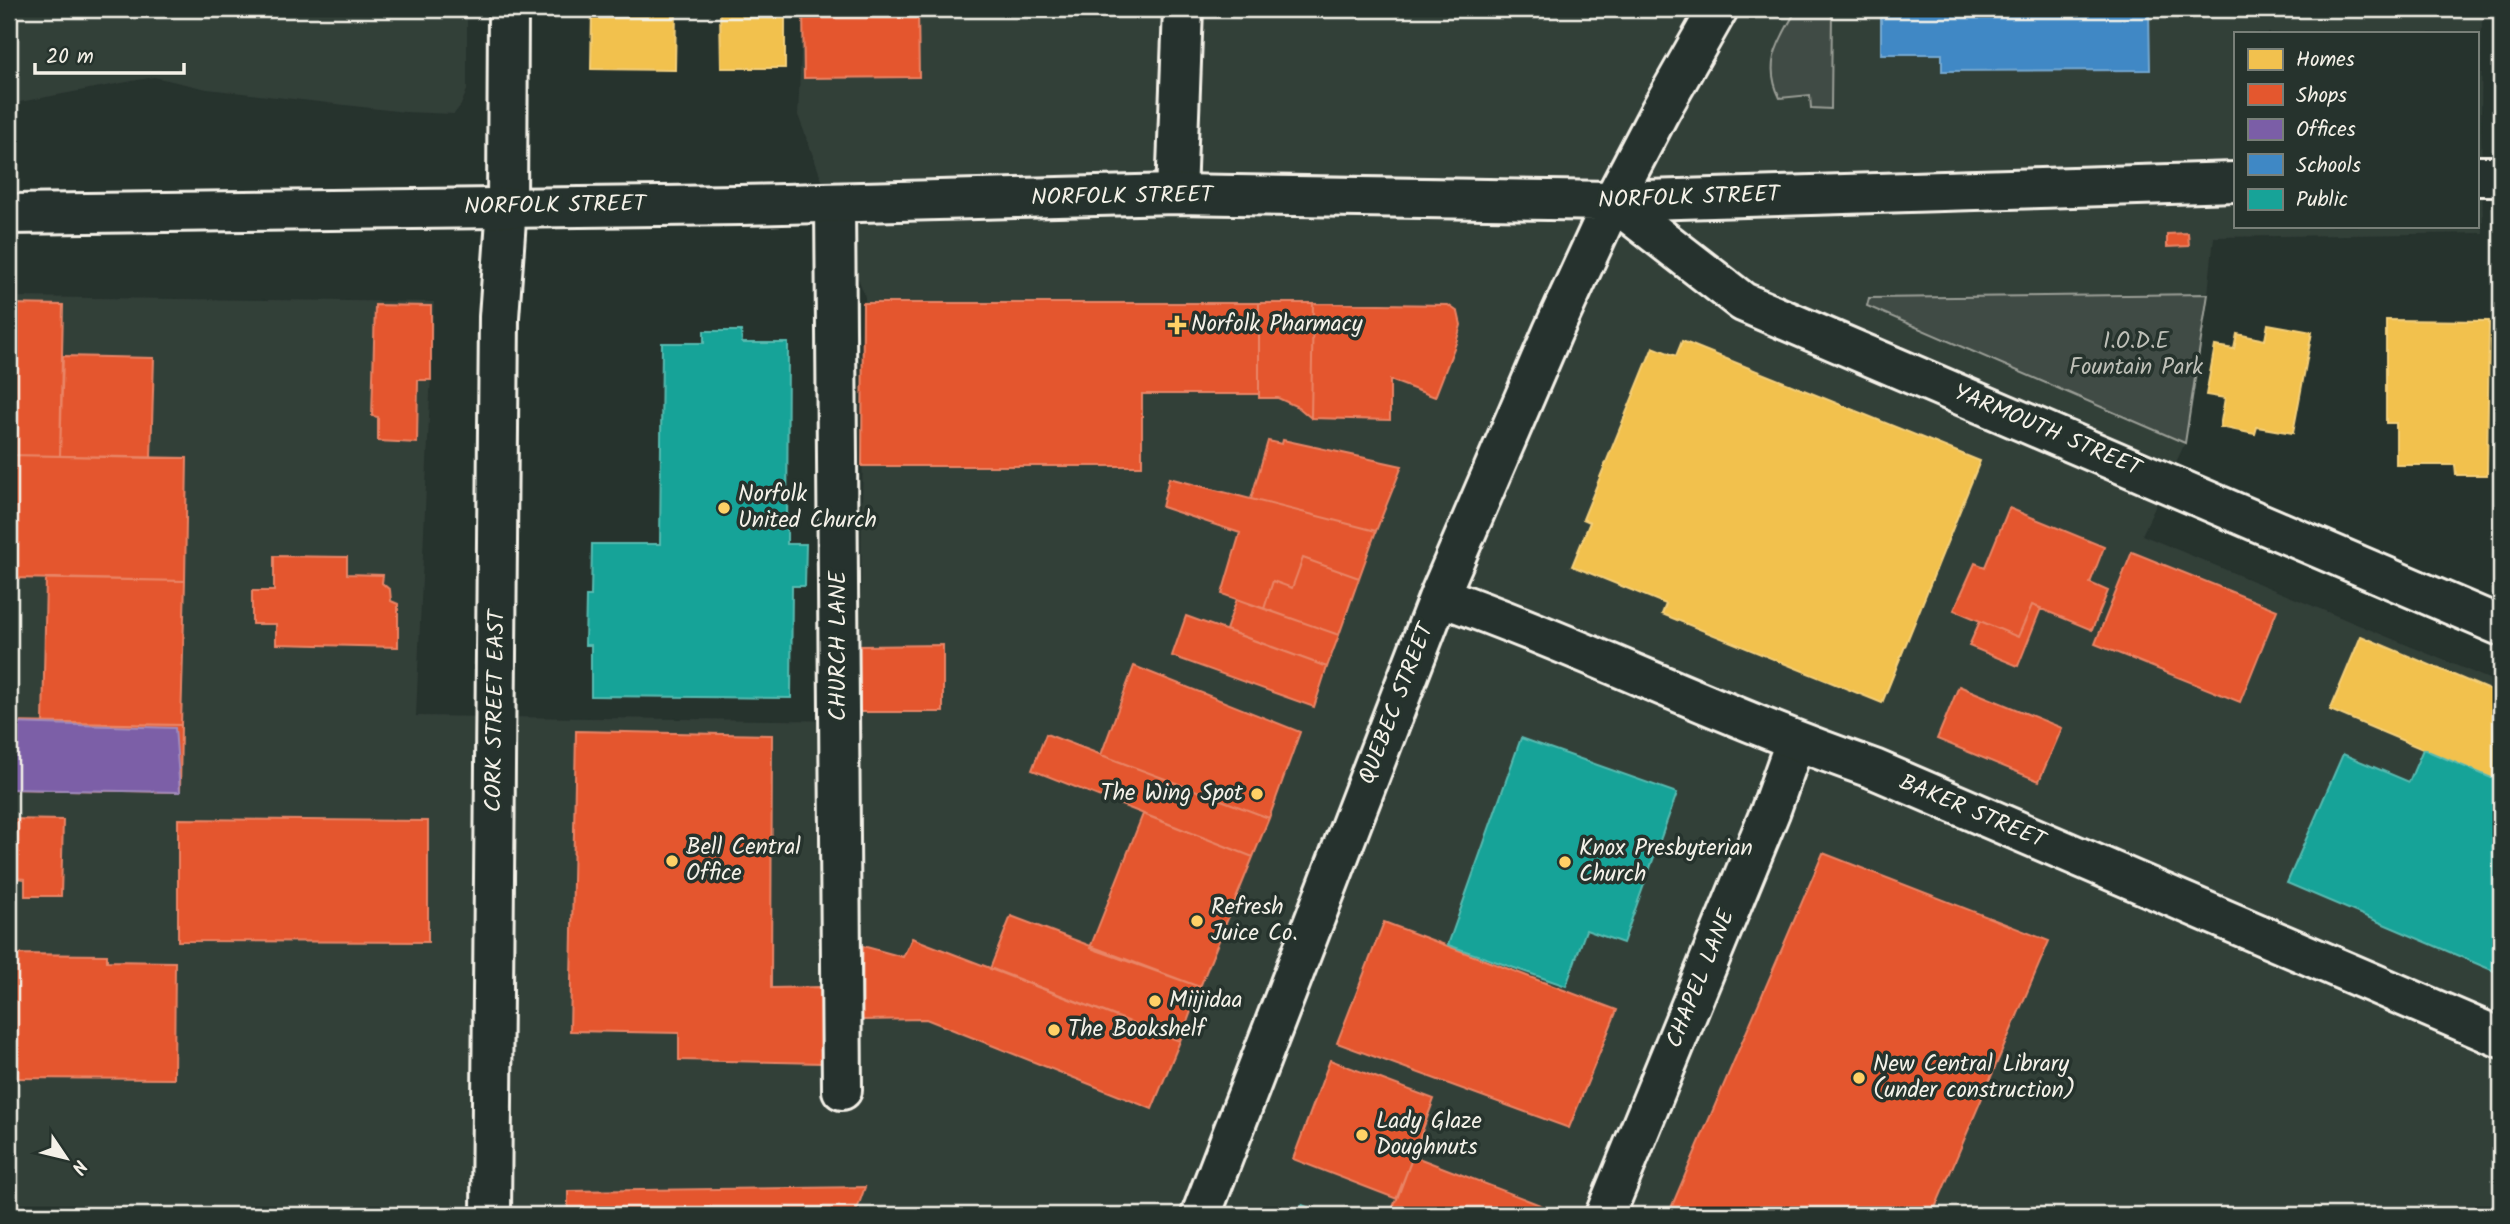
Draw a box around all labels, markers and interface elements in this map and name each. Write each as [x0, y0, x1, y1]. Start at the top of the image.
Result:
scale bar [35, 32, 184, 76]
legend [2234, 32, 2478, 228]
text: 20 m [46, 41, 94, 74]
text: Homes [2296, 44, 2355, 77]
text: Shops [2296, 80, 2347, 113]
text: Offices [2296, 114, 2356, 147]
text: Schools [2296, 150, 2361, 183]
street label: NORFOLK STREET [1031, 177, 1215, 217]
street label: NORFOLK STREET [1598, 177, 1782, 219]
text: Public [2296, 184, 2348, 217]
street label: NORFOLK STREET [464, 186, 648, 226]
place label: Norfolk Pharmacy [1191, 307, 1363, 343]
marker: Norfolk Pharmacy [1169, 317, 1185, 333]
park label: I.O.D.E Fountain Park [2069, 324, 2203, 386]
street label: YARMOUTH STREET [1948, 375, 2148, 487]
place label: Norfolk United Church [738, 477, 877, 539]
marker: Norfolk United Church [716, 500, 732, 516]
street label: CHURCH LANE [821, 570, 857, 721]
street label: CORK STREET EAST [476, 608, 516, 813]
street label: QUEBEC STREET [1350, 617, 1445, 790]
street label: BAKER STREET [1893, 765, 2052, 860]
place label: The Wing Spot [1100, 776, 1244, 812]
marker: The Wing Spot [1249, 786, 1265, 802]
place label: Bell Central Office [686, 830, 801, 892]
place label: Knox Presbyterian Church [1579, 831, 1753, 893]
marker: Bell Central Office [664, 853, 680, 869]
marker: Knox Presbyterian Church [1557, 854, 1573, 870]
place label: Refresh Juice Co. [1211, 890, 1298, 952]
street label: CHAPEL LANE [1657, 904, 1745, 1054]
marker: Refresh Juice Co. [1189, 913, 1205, 929]
place label: Miijidaa [1169, 983, 1242, 1019]
marker: Miijidaa [1147, 993, 1163, 1009]
place label: The Bookshelf [1068, 1012, 1208, 1048]
marker: The Bookshelf [1046, 1022, 1062, 1038]
place label: New Central Library (under construction) [1873, 1047, 2075, 1109]
marker: New Central Library (under construction) [1851, 1070, 1867, 1086]
place label: Lady Glaze Doughnuts [1376, 1104, 1482, 1166]
north arrow [32, 1122, 102, 1192]
marker: Lady Glaze Doughnuts [1354, 1127, 1370, 1143]
text: N [63, 1153, 94, 1180]

